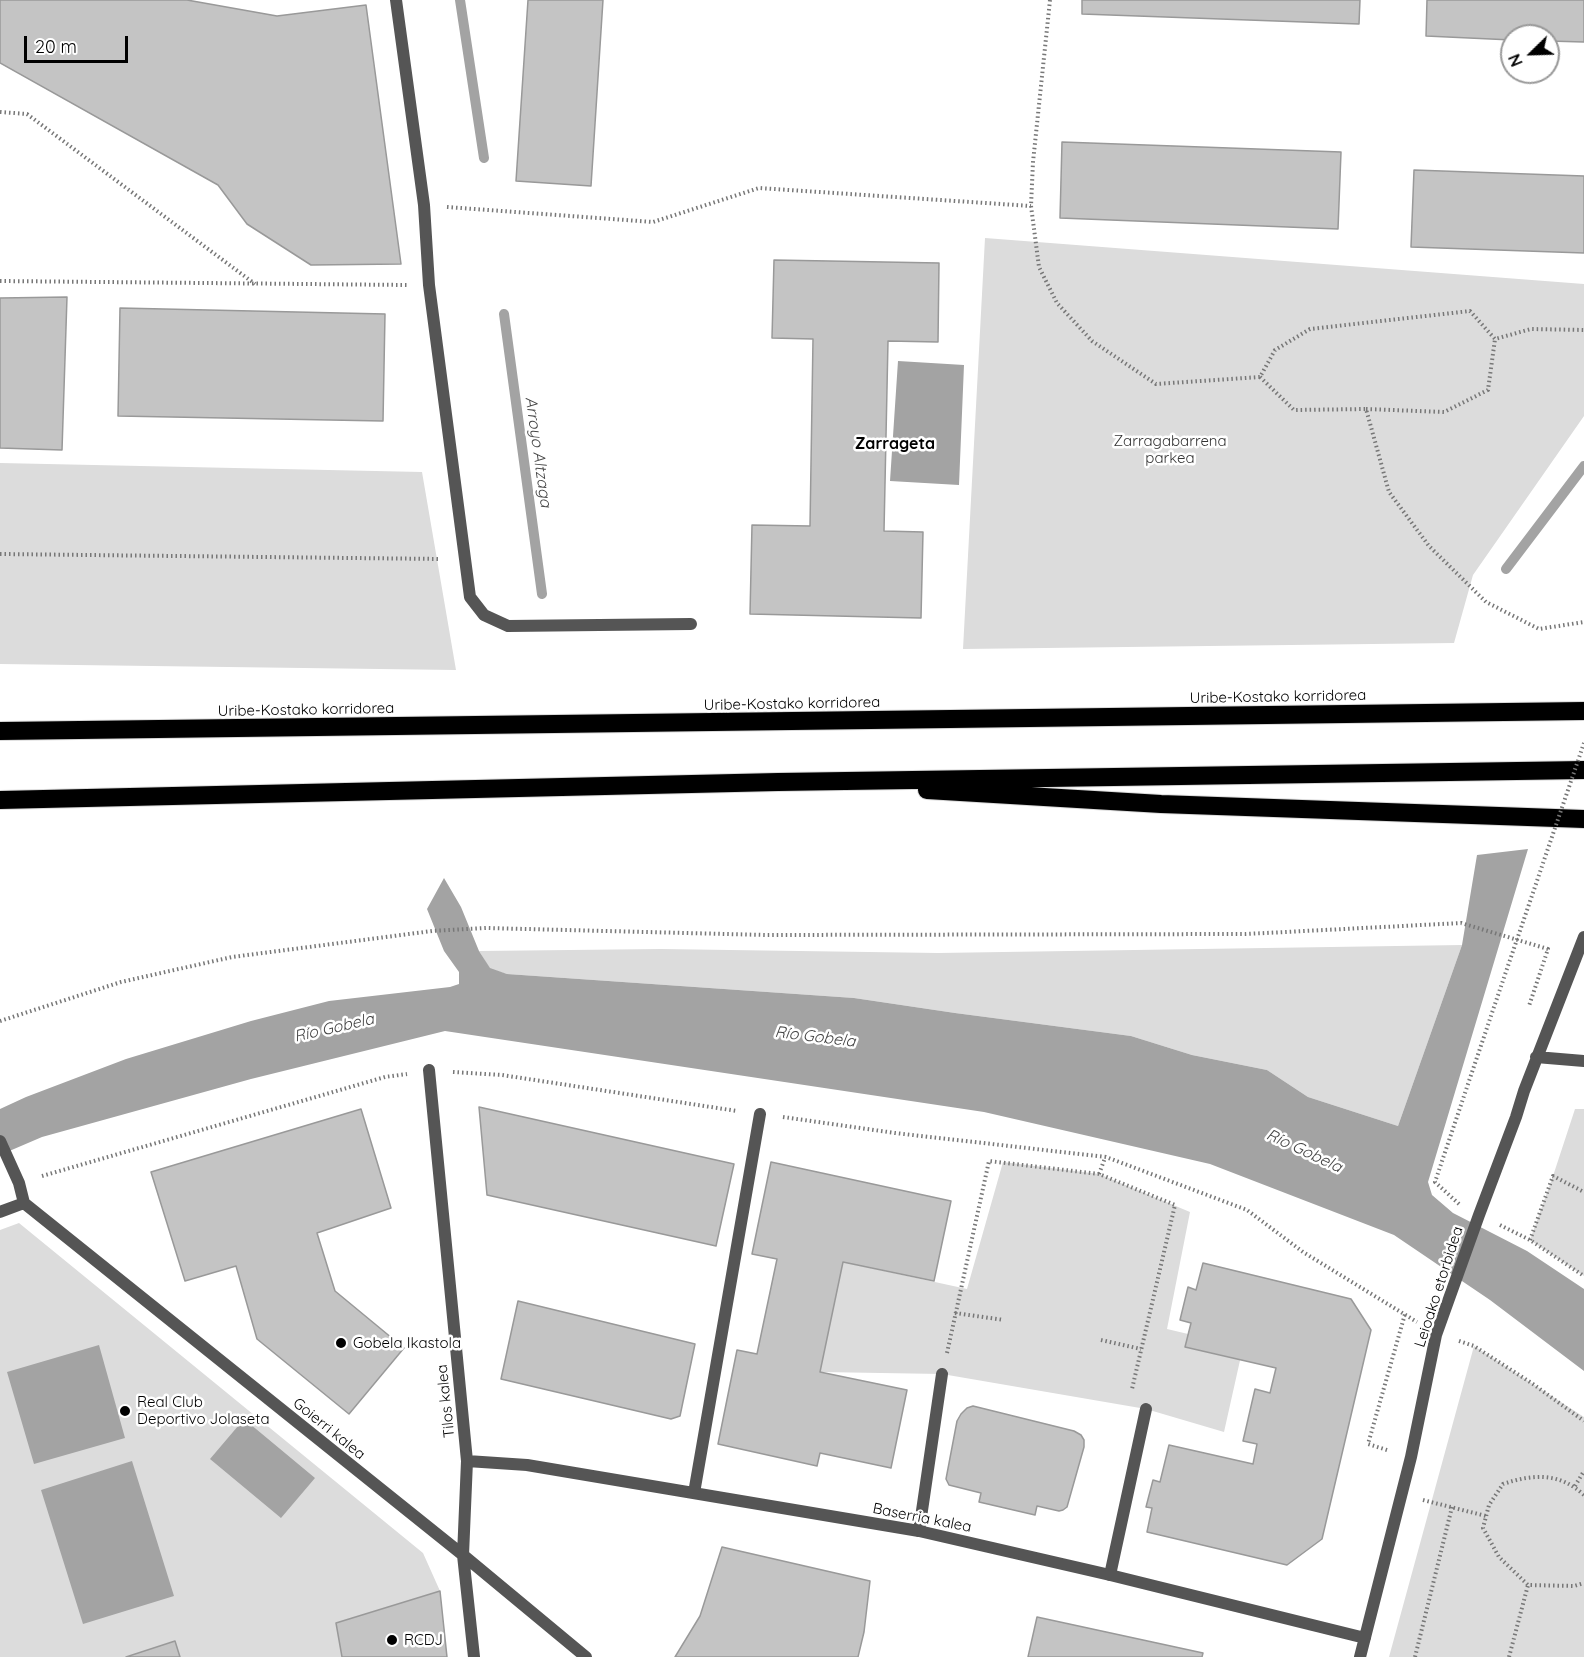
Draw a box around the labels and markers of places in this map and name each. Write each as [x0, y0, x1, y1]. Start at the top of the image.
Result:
place label: Gobela Ikastola [353, 1334, 461, 1352]
marker: Gobela Ikastola [334, 1336, 348, 1350]
place label: Real Club Deportivo Jolaseta [137, 1393, 269, 1428]
marker: Real Club Deportivo Jolaseta [118, 1404, 132, 1418]
place label: RCDJ [404, 1631, 443, 1649]
marker: RCDJ [385, 1633, 399, 1647]

